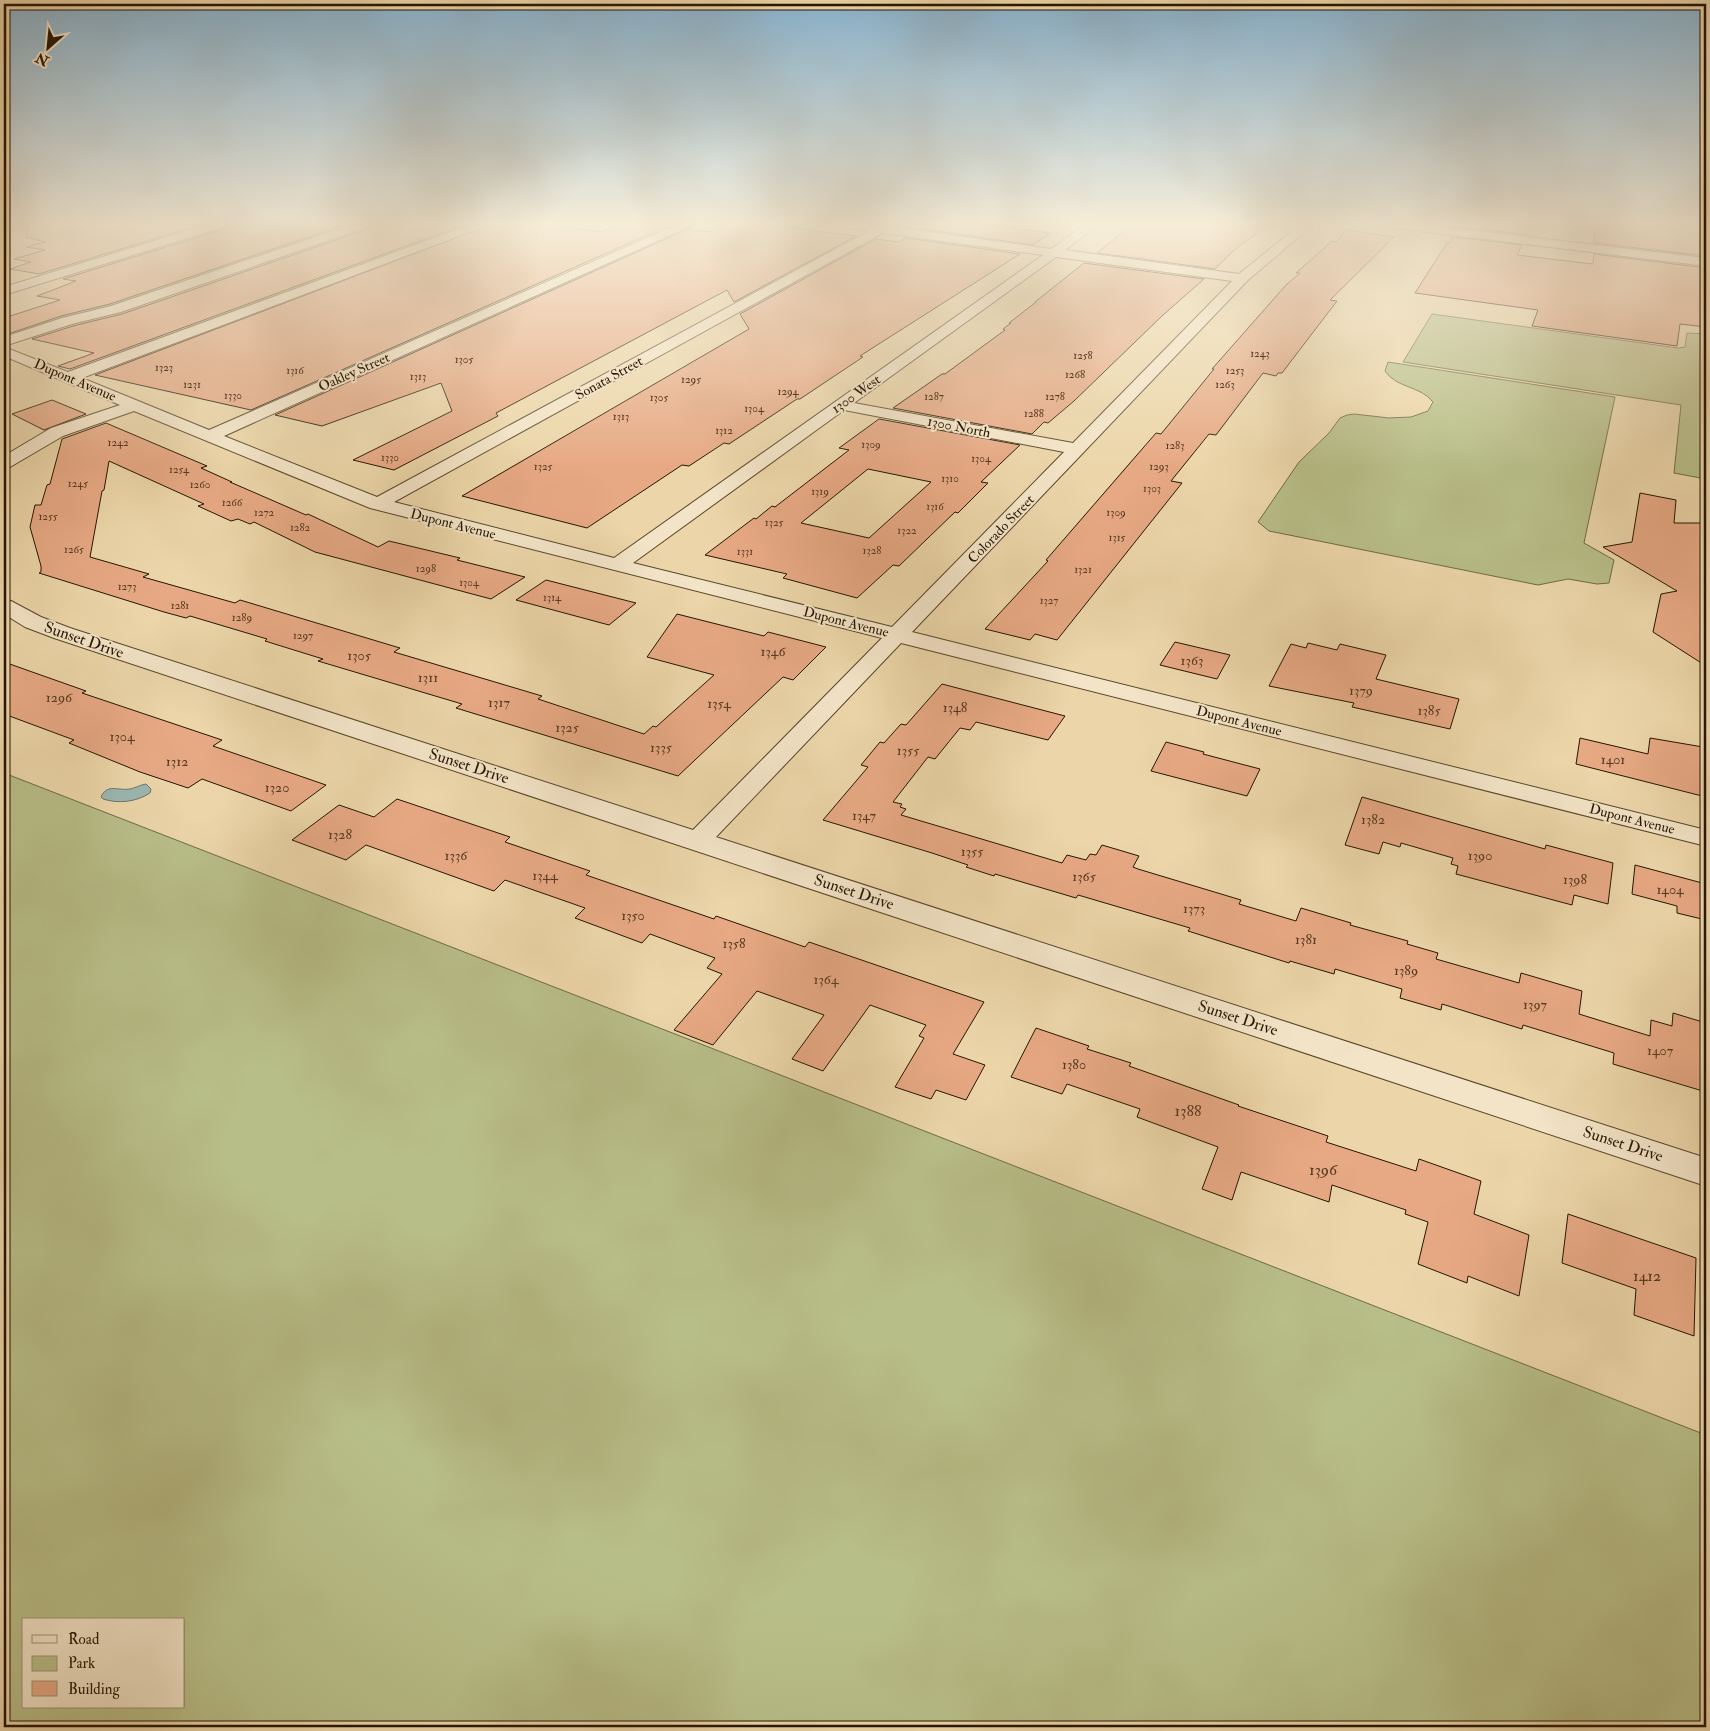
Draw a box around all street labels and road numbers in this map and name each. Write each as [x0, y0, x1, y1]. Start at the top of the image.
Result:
street label: Oakley Street [316, 349, 393, 396]
street label: Sonata Street [572, 352, 646, 403]
street label: Dupont Avenue [31, 355, 119, 406]
street label: 1300 West [828, 371, 884, 417]
street label: 1300 North [926, 413, 993, 442]
street label: Colorado Street [964, 491, 1038, 567]
street label: Dupont Avenue [408, 505, 498, 544]
street label: Dupont Avenue [801, 603, 891, 642]
street label: Sunset Drive [42, 617, 127, 663]
street label: Dupont Avenue [1194, 702, 1284, 741]
street label: Sunset Drive [427, 744, 512, 788]
street label: Dupont Avenue [1587, 800, 1677, 839]
street label: Sunset Drive [812, 870, 897, 914]
street label: Sunset Drive [1196, 996, 1281, 1040]
street label: Sunset Drive [1581, 1122, 1666, 1166]

